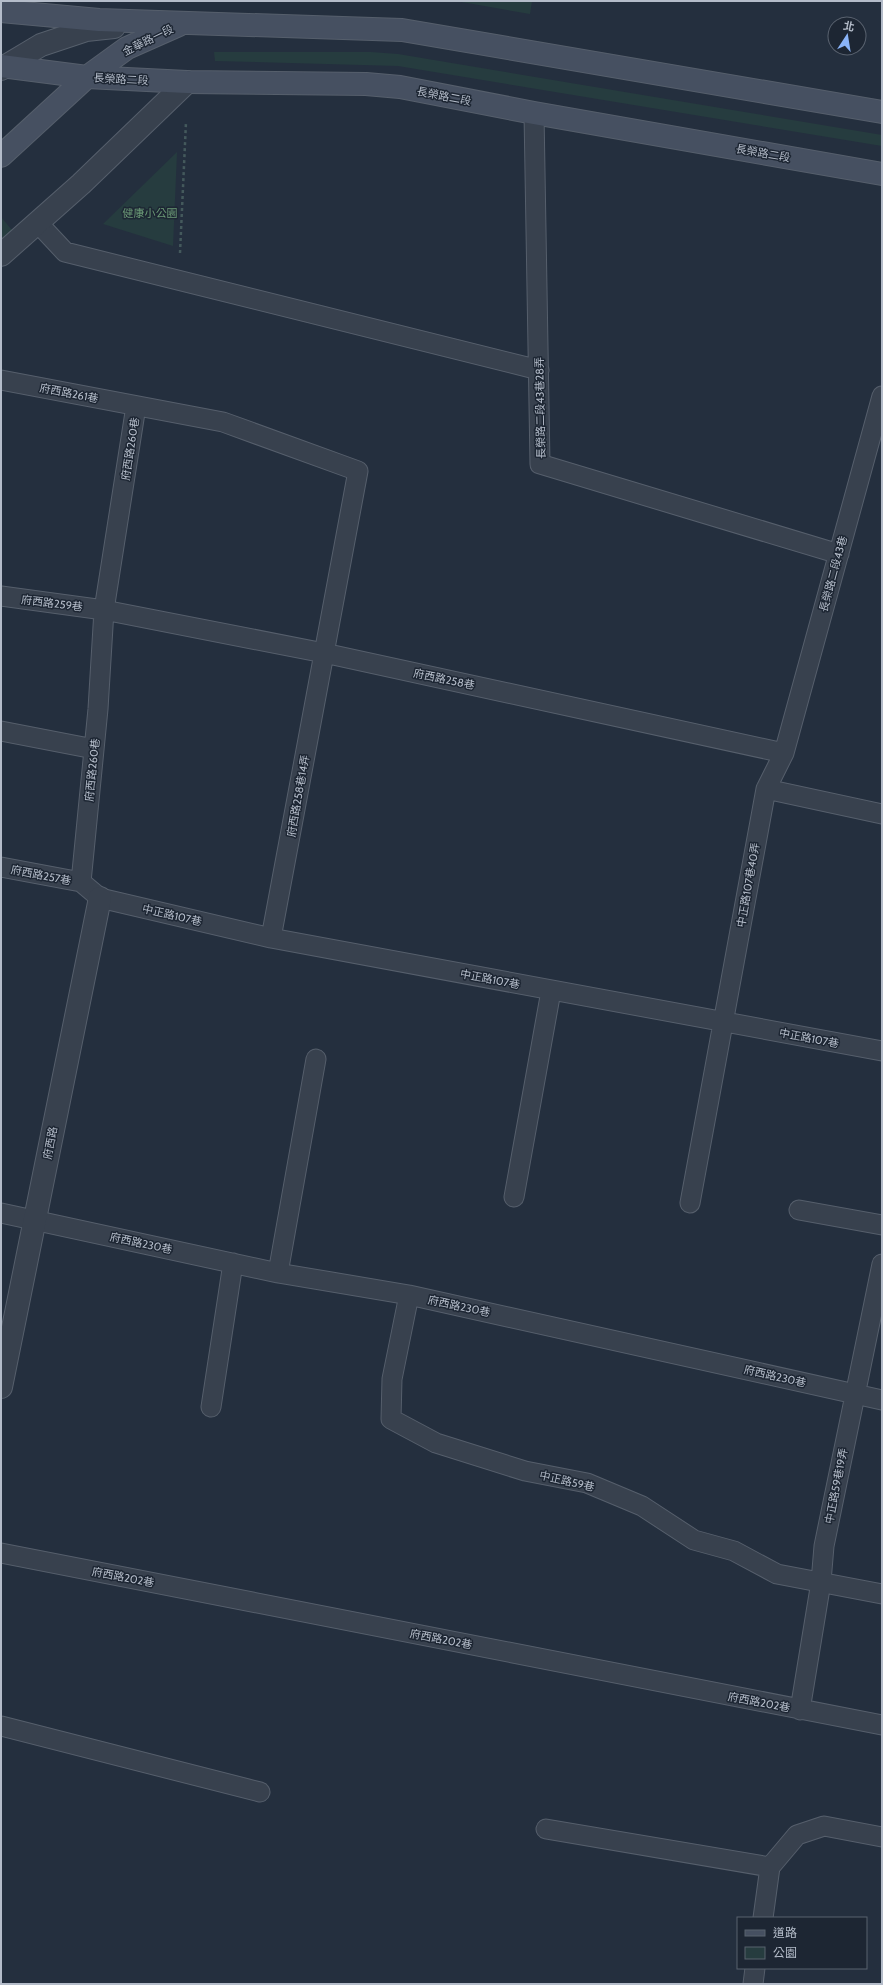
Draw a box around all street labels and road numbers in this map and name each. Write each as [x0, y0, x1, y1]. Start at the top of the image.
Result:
street label: 金華路一段 [120, 22, 176, 58]
street label: 長榮路二段 [93, 71, 149, 87]
street label: 長榮路二段 [416, 84, 472, 108]
street label: 長榮路二段 [735, 141, 791, 165]
street label: 長榮路二段43巷28弄 [532, 357, 548, 459]
street label: 府西路261巷 [38, 380, 100, 406]
street label: 府西路260巷 [118, 416, 142, 482]
street label: 長榮路二段43巷 [816, 534, 850, 614]
street label: 府西路259巷 [20, 592, 84, 614]
street label: 府西路258巷 [412, 666, 476, 692]
street label: 府西路260巷 [82, 738, 102, 802]
street label: 府西路258巷14弄 [284, 754, 312, 838]
street label: 中正路107巷40弄 [734, 842, 762, 928]
street label: 府西路257巷 [10, 862, 72, 888]
street label: 中正路107巷 [141, 901, 203, 929]
street label: 中正路107巷 [459, 966, 521, 992]
street label: 中正路107巷 [778, 1025, 840, 1051]
street label: 府西路 [40, 1125, 60, 1161]
street label: 府西路230巷 [109, 1230, 173, 1256]
street label: 府西路230巷 [427, 1293, 491, 1319]
street label: 府西路230巷 [743, 1362, 807, 1390]
street label: 中正路59巷19弄 [822, 1447, 850, 1525]
street label: 中正路59巷 [538, 1468, 596, 1494]
street label: 府西路202巷 [91, 1564, 155, 1590]
street label: 府西路202巷 [409, 1626, 473, 1652]
street label: 府西路202巷 [727, 1689, 791, 1715]

